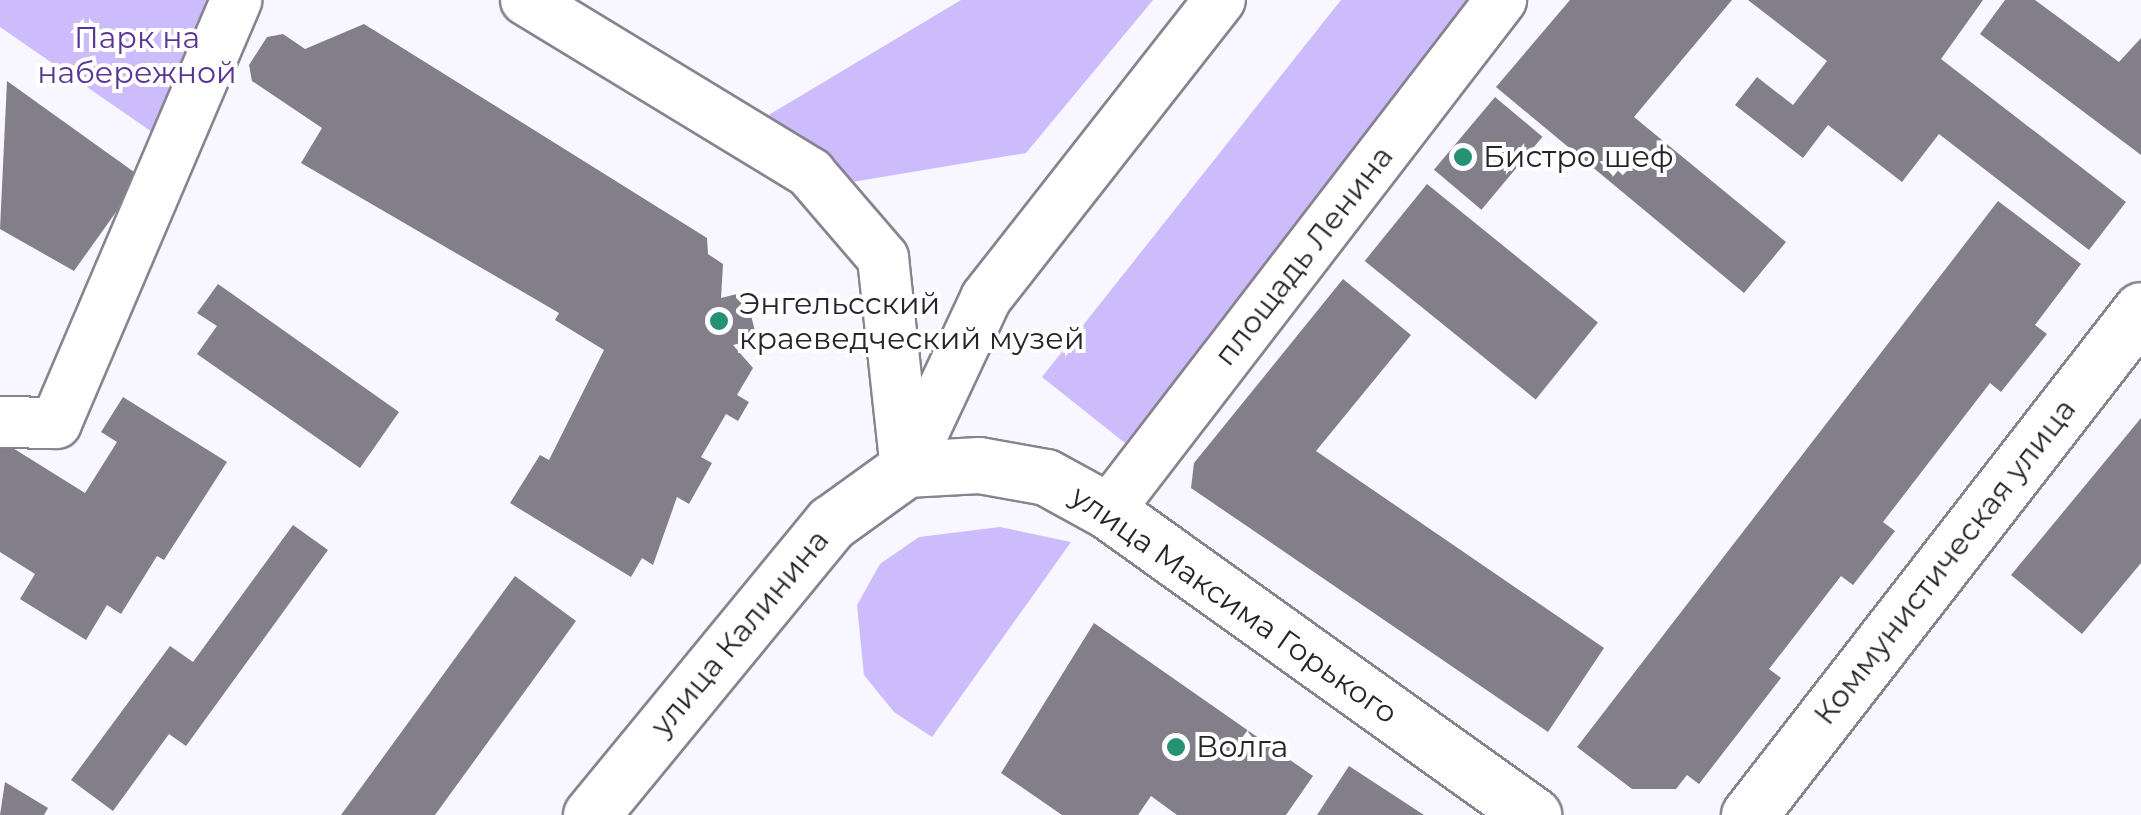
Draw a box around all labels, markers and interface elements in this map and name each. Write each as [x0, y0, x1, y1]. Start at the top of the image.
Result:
park label: Парк на набережной [37, 20, 237, 90]
street label: площадь Ленина [1207, 139, 1401, 373]
place label: Бистро шеф [1483, 139, 1674, 175]
marker: Бистро шеф [1452, 146, 1474, 168]
place label: Энгельсский краеведческий музей [739, 286, 1085, 356]
marker: Энгельсский краеведческий музей [708, 310, 730, 332]
street label: Коммунистическая улица [1807, 392, 2083, 732]
street label: улица Максима Горького [1064, 478, 1404, 732]
street label: улица Калинина [643, 523, 837, 743]
place label: Волга [1196, 729, 1288, 765]
marker: Волга [1165, 736, 1187, 758]

